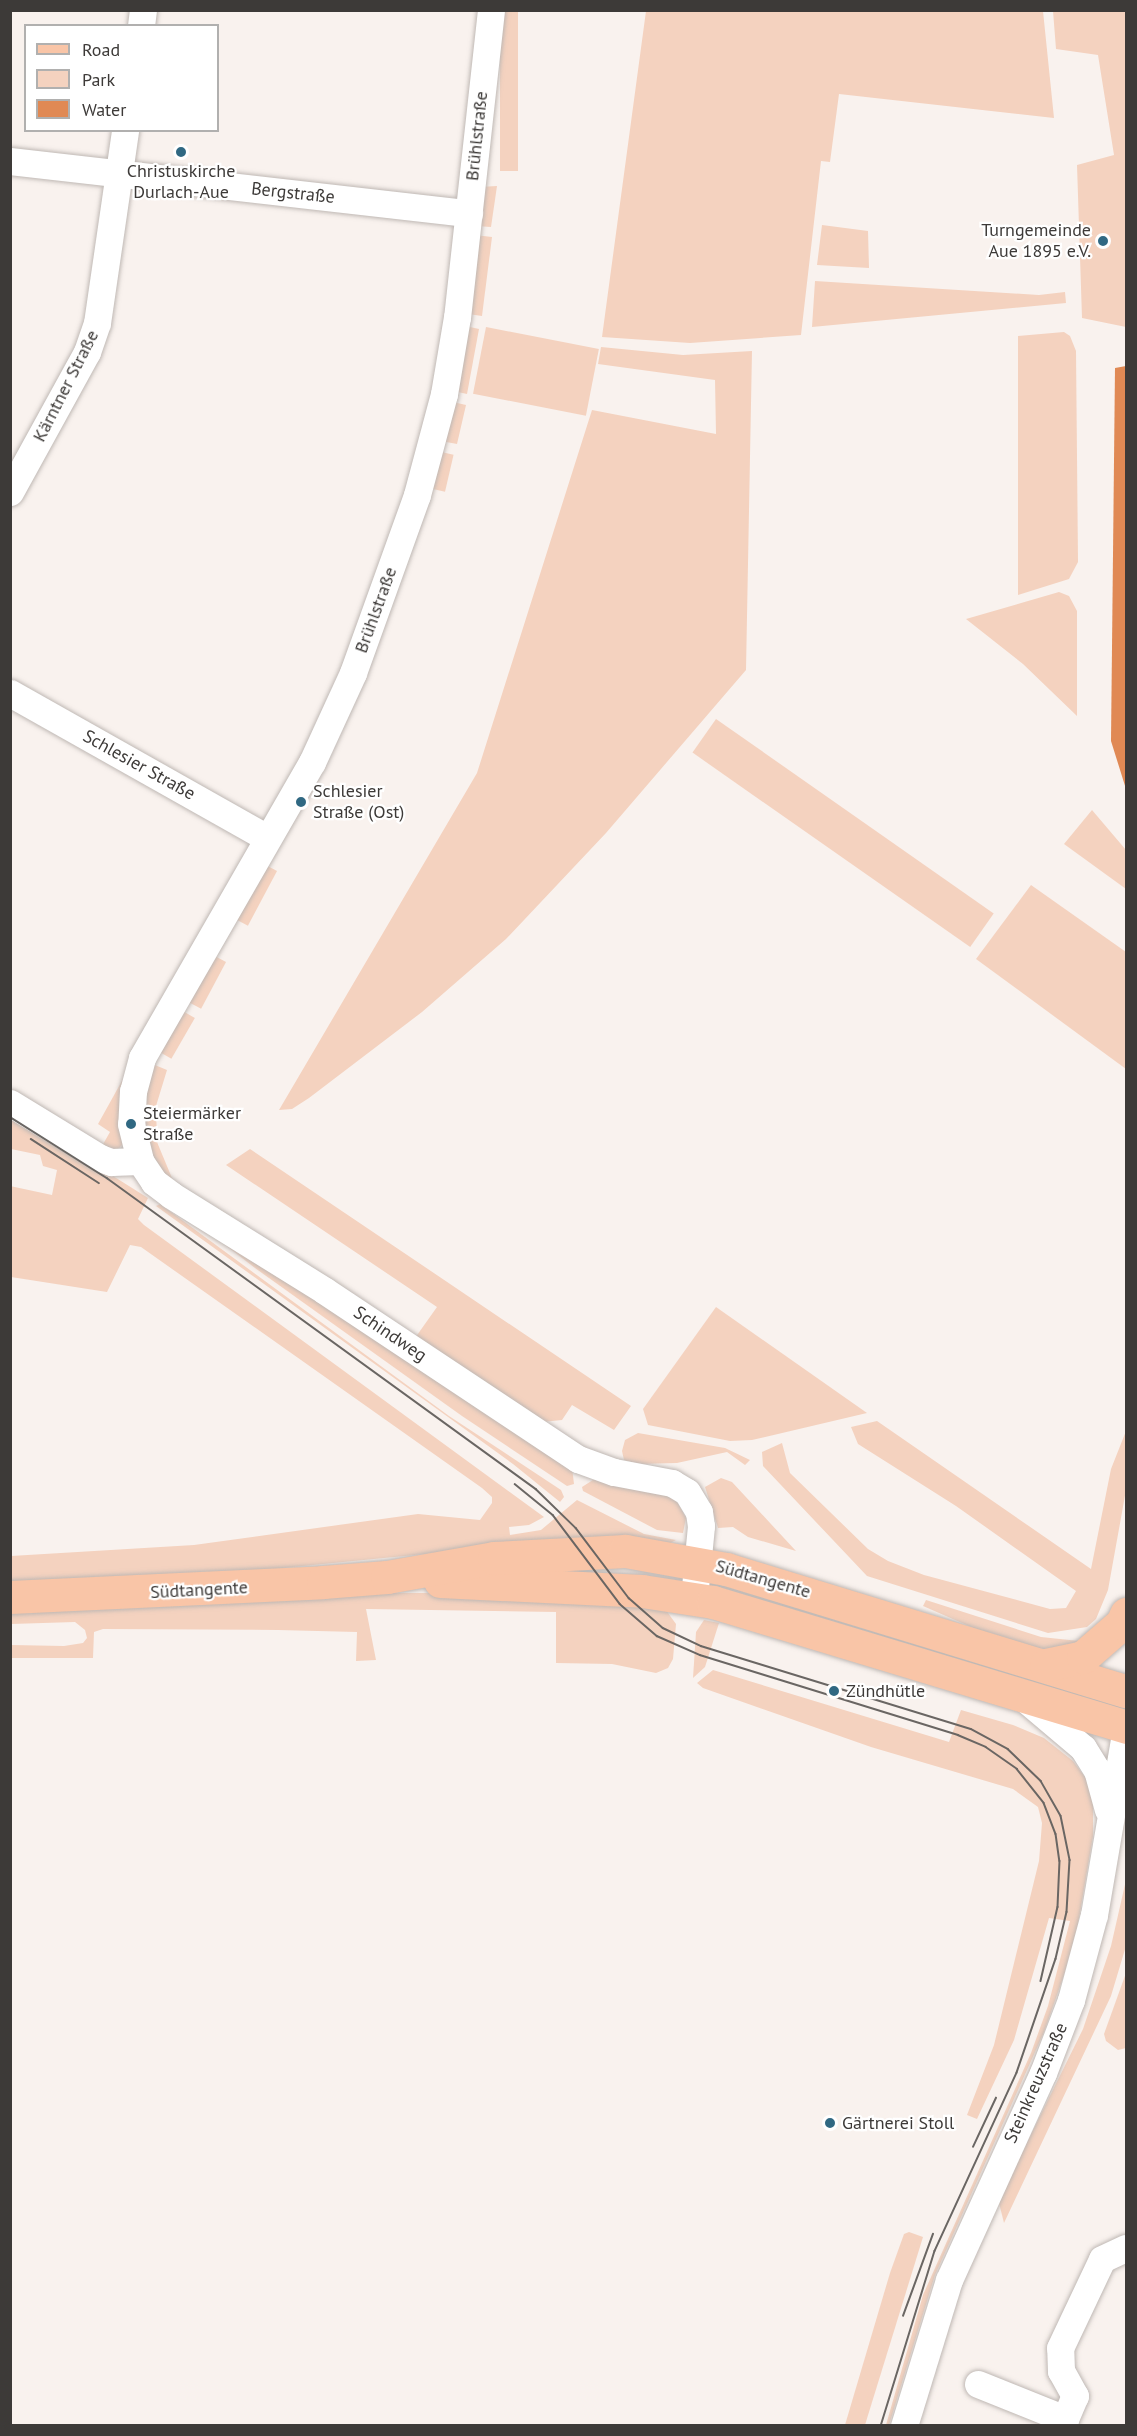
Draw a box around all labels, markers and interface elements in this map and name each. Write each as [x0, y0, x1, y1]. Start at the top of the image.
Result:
legend [24, 24, 219, 132]
text: Road [82, 38, 120, 61]
text: Park [82, 68, 115, 91]
street label: Brühlstraße [462, 90, 492, 182]
text: Water [82, 98, 126, 121]
marker: Christuskirche Durlach-Aue [174, 145, 188, 159]
place label: Christuskirche Durlach-Aue [127, 161, 235, 204]
street label: Bergstraße [250, 178, 336, 208]
place label: Turngemeinde Aue 1895 e.V. [981, 220, 1091, 262]
marker: Turngemeinde Aue 1895 e.V. [1096, 234, 1110, 248]
street label: Kärntner Straße [29, 327, 103, 445]
street label: Brühlstraße [350, 564, 402, 656]
street label: Schlesier Straße [79, 725, 199, 805]
place label: Schlesier Straße (Ost) [313, 781, 404, 824]
marker: Schlesier Straße (Ost) [294, 795, 308, 809]
place label: Steiermärker Straße [143, 1103, 241, 1146]
marker: Steiermärker Straße [124, 1117, 138, 1131]
street label: Schindweg [349, 1302, 431, 1366]
street label: Südtangente [713, 1555, 813, 1603]
street label: Südtangente [150, 1577, 248, 1603]
place label: Zündhütle [846, 1680, 925, 1702]
marker: Zündhütle [827, 1684, 841, 1698]
street label: Steinkreuzstraße [1000, 2019, 1072, 2147]
place label: Gärtnerei Stoll [842, 2112, 954, 2134]
marker: Gärtnerei Stoll [823, 2116, 837, 2130]

